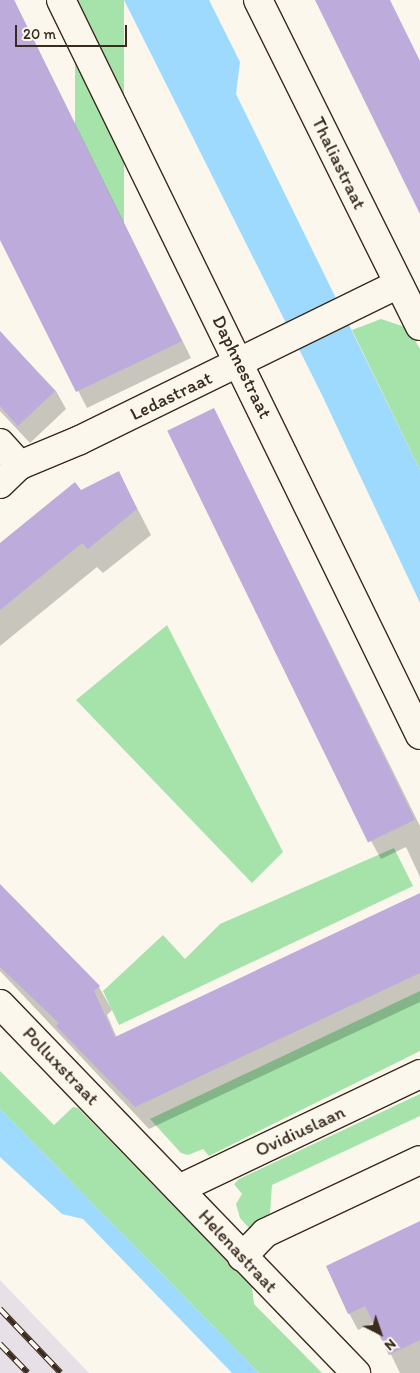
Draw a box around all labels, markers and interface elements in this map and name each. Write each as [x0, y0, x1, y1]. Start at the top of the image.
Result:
scale bar [18, 15, 130, 47]
text: 20 m [23, 25, 56, 43]
street label: Thaliastraat [307, 113, 371, 213]
street label: Daphnestraat [207, 312, 277, 422]
street label: Ledastraat [126, 366, 216, 426]
street label: Polluxstraat [18, 1022, 104, 1110]
street label: Ovidiuslaan [252, 1100, 348, 1162]
street label: Helenastraat [194, 1205, 282, 1297]
north arrow [355, 1308, 405, 1358]
text: N [381, 1335, 399, 1354]

